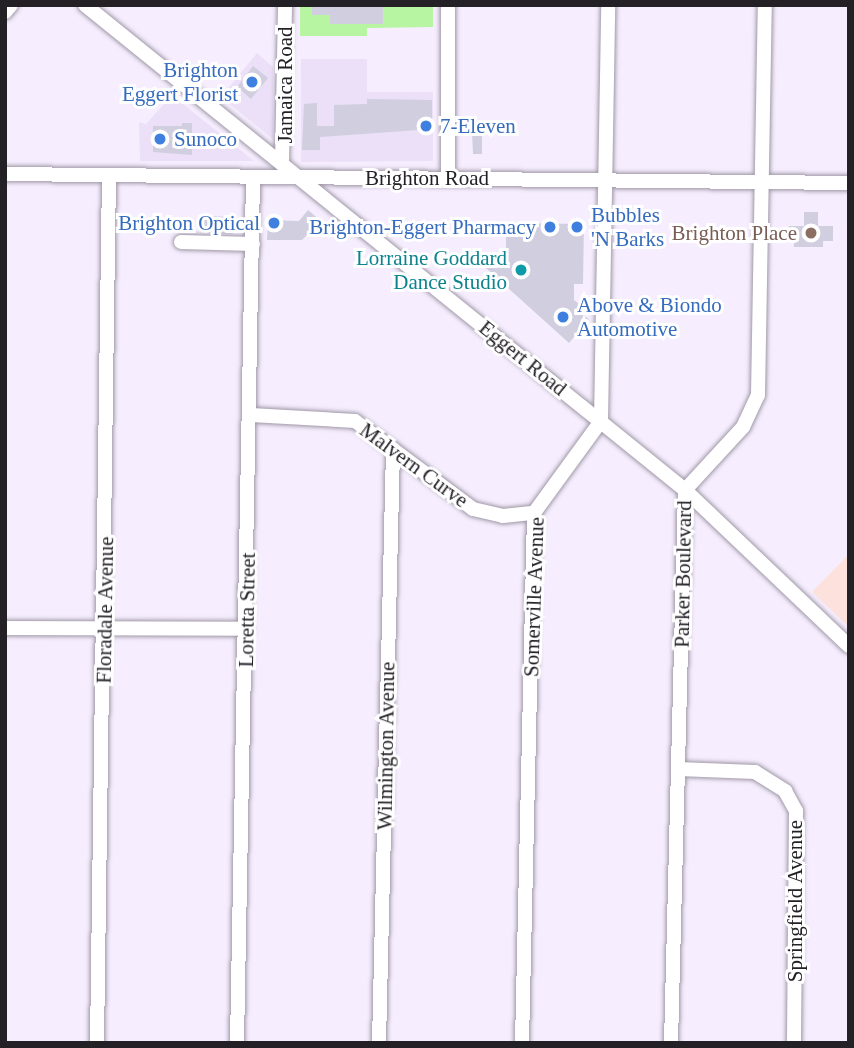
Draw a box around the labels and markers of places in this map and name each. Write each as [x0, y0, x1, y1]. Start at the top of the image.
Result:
place label: Brighton Eggert Florist [122, 57, 238, 107]
marker: Brighton Eggert Florist [244, 74, 260, 90]
place label: 7-Eleven [440, 113, 516, 139]
marker: 7-Eleven [418, 118, 434, 134]
place label: Sunoco [174, 126, 237, 152]
marker: Sunoco [152, 131, 168, 147]
place label: Bubbles 'N Barks [591, 202, 664, 252]
place label: Brighton Optical [118, 210, 260, 236]
place label: Brighton-Eggert Pharmacy [309, 214, 536, 240]
marker: Brighton Optical [266, 215, 282, 231]
marker: Brighton-Eggert Pharmacy [542, 219, 558, 235]
marker: Bubbles 'N Barks [569, 219, 585, 235]
place label: Brighton Place [672, 220, 797, 246]
marker: Brighton Place [803, 225, 819, 241]
place label: Lorraine Goddard Dance Studio [356, 245, 507, 295]
marker: Lorraine Goddard Dance Studio [513, 262, 529, 278]
place label: Above & Biondo Automotive [577, 292, 722, 342]
marker: Above & Biondo Automotive [555, 309, 571, 325]

